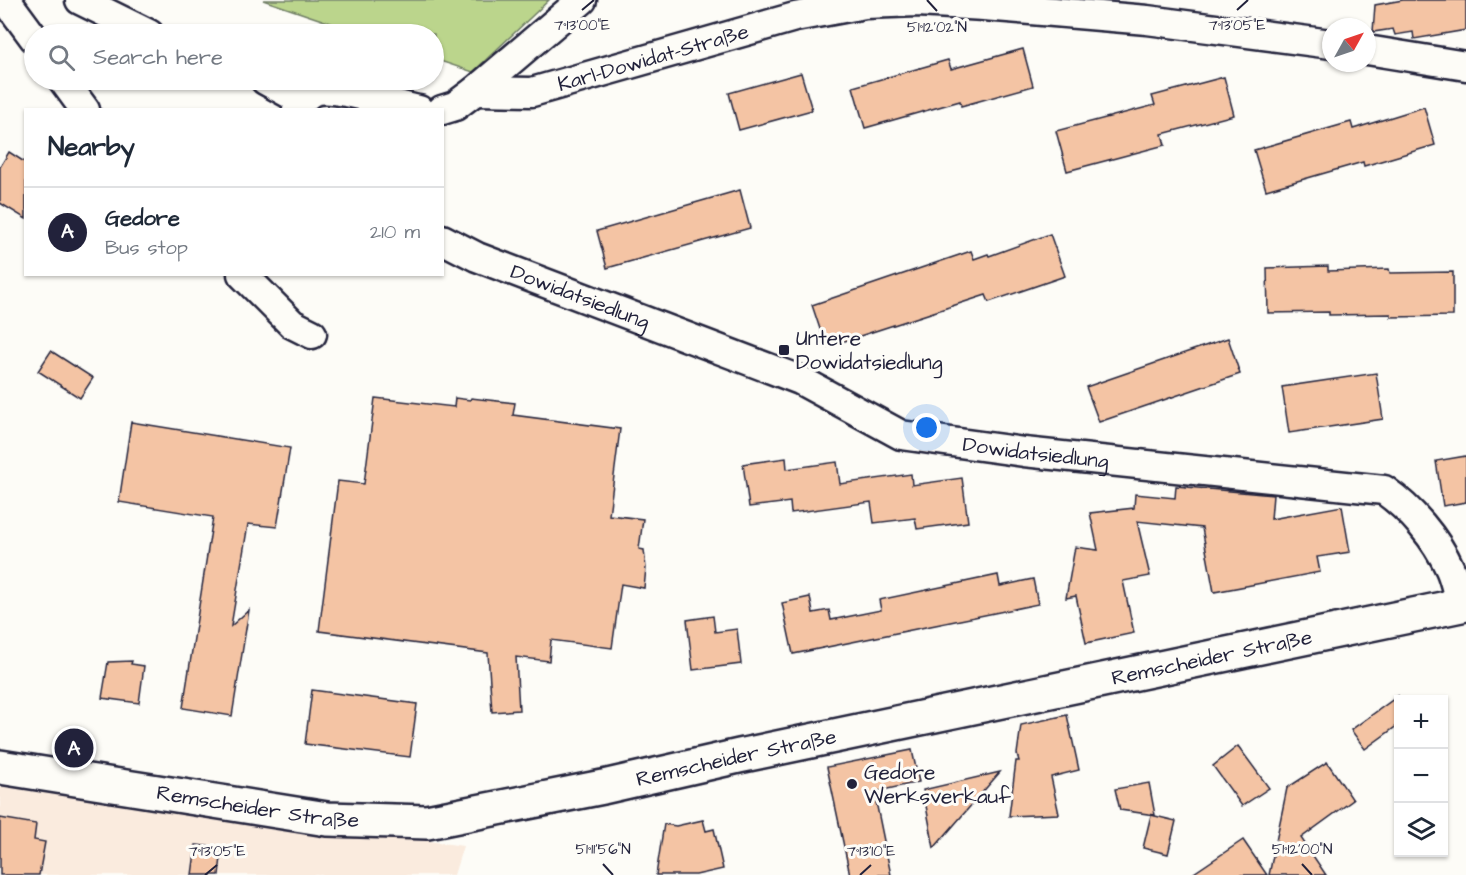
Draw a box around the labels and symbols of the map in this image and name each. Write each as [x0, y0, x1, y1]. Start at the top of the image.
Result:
text: 7°13'00"E [554, 15, 610, 36]
text: 7°13'05"E [1208, 15, 1266, 36]
street label: Karl-Dowidat-Straße [554, 17, 752, 99]
text: 51°12'02"N [907, 17, 967, 38]
north arrow [1322, 18, 1376, 72]
street label: Dowidatsiedlung [506, 257, 654, 338]
place label: Untere Dowidatsiedlung [796, 324, 943, 379]
marker: Untere Dowidatsiedlung [777, 343, 791, 357]
your location [912, 413, 941, 442]
street label: Dowidatsiedlung [961, 430, 1110, 478]
street label: Remscheider Straße [1109, 623, 1315, 693]
street label: Remscheider Straße [633, 722, 839, 794]
pin: A [54, 726, 94, 771]
place label: Gedore Werksverkauf [864, 758, 1011, 811]
marker: Gedore Werksverkauf [845, 777, 859, 791]
street label: Remscheider Straße [155, 778, 359, 835]
text: 51°11'56"N [575, 839, 631, 860]
text: 51°12'00"N [1272, 839, 1332, 860]
text: 7°13'05"E [188, 841, 246, 862]
text: 7°13'10"E [847, 841, 895, 862]

